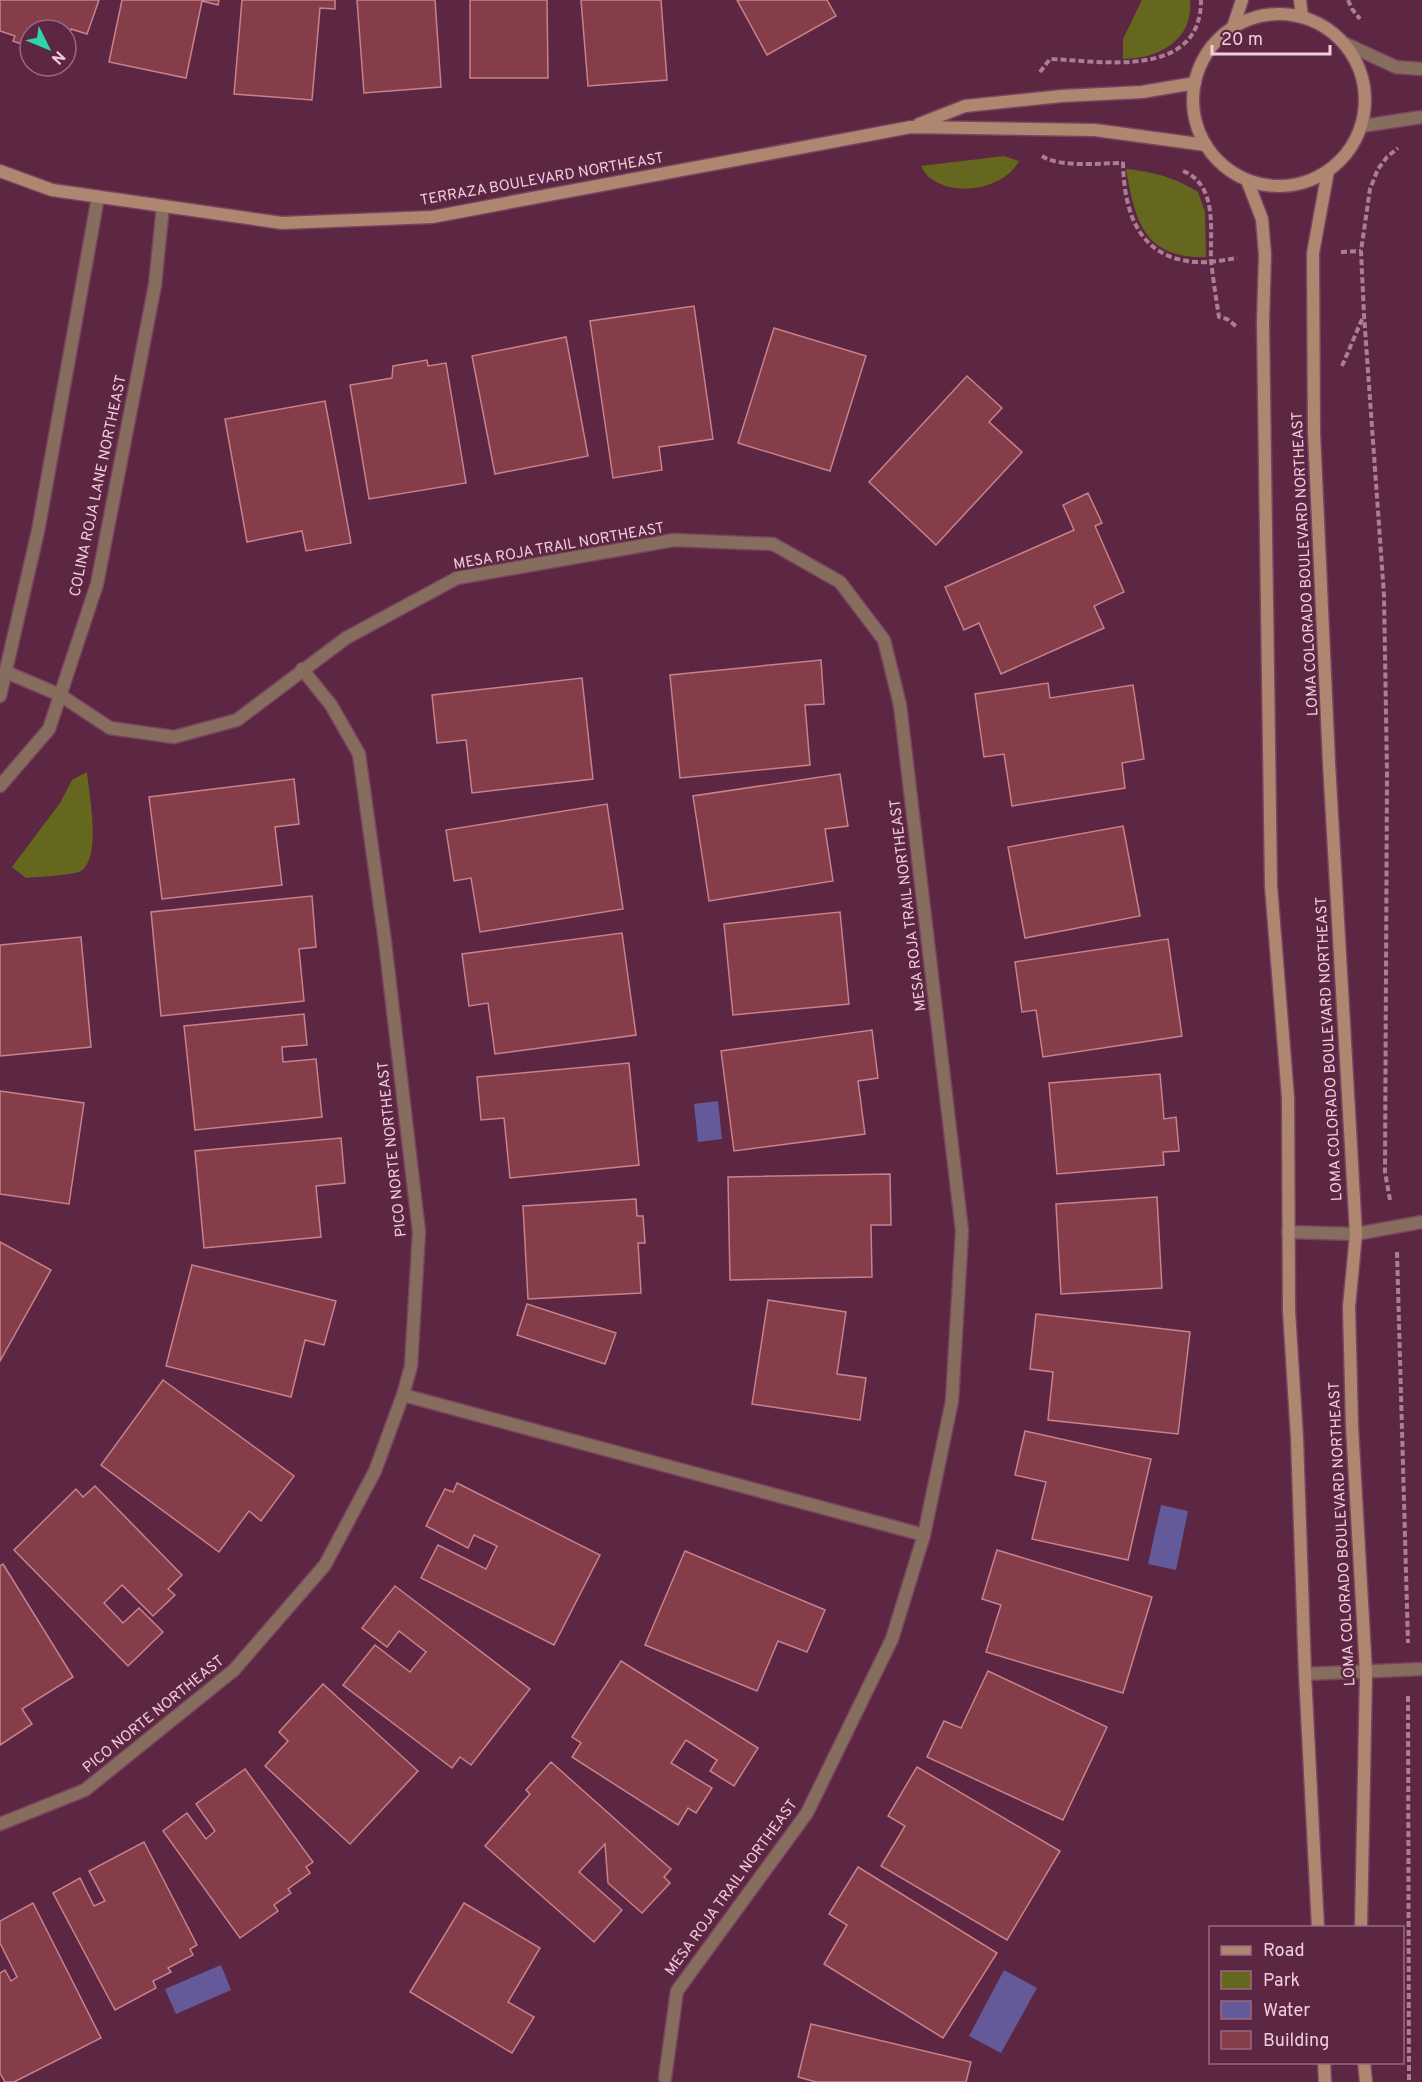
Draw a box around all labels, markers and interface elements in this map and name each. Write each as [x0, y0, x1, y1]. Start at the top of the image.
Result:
north arrow [18, 18, 78, 78]
scale bar [1212, 18, 1330, 56]
text: 20 m [1221, 29, 1263, 52]
text: N [46, 46, 69, 68]
street label: TERRAZA BOULEVARD NORTHEAST [419, 149, 665, 211]
street label: COLINA ROJA LANE NORTHEAST [66, 374, 132, 598]
street label: LOMA COLORADO BOULEVARD NORTHEAST [1289, 411, 1323, 717]
street label: MESA ROJA TRAIL NORTHEAST [452, 519, 666, 575]
street label: MESA ROJA TRAIL NORTHEAST [887, 798, 931, 1012]
street label: LOMA COLORADO BOULEVARD NORTHEAST [1313, 896, 1347, 1202]
street label: PICO NORTE NORTHEAST [374, 1060, 412, 1238]
street label: LOMA COLORADO BOULEVARD NORTHEAST [1326, 1381, 1360, 1687]
street label: PICO NORTE NORTHEAST [79, 1652, 229, 1778]
street label: MESA ROJA TRAIL NORTHEAST [661, 1796, 803, 1980]
legend [1209, 1926, 1404, 2064]
text: Road [1263, 1940, 1305, 1963]
text: Park [1263, 1970, 1300, 1993]
text: Water [1263, 2000, 1310, 2023]
text: Building [1263, 2030, 1329, 2053]

